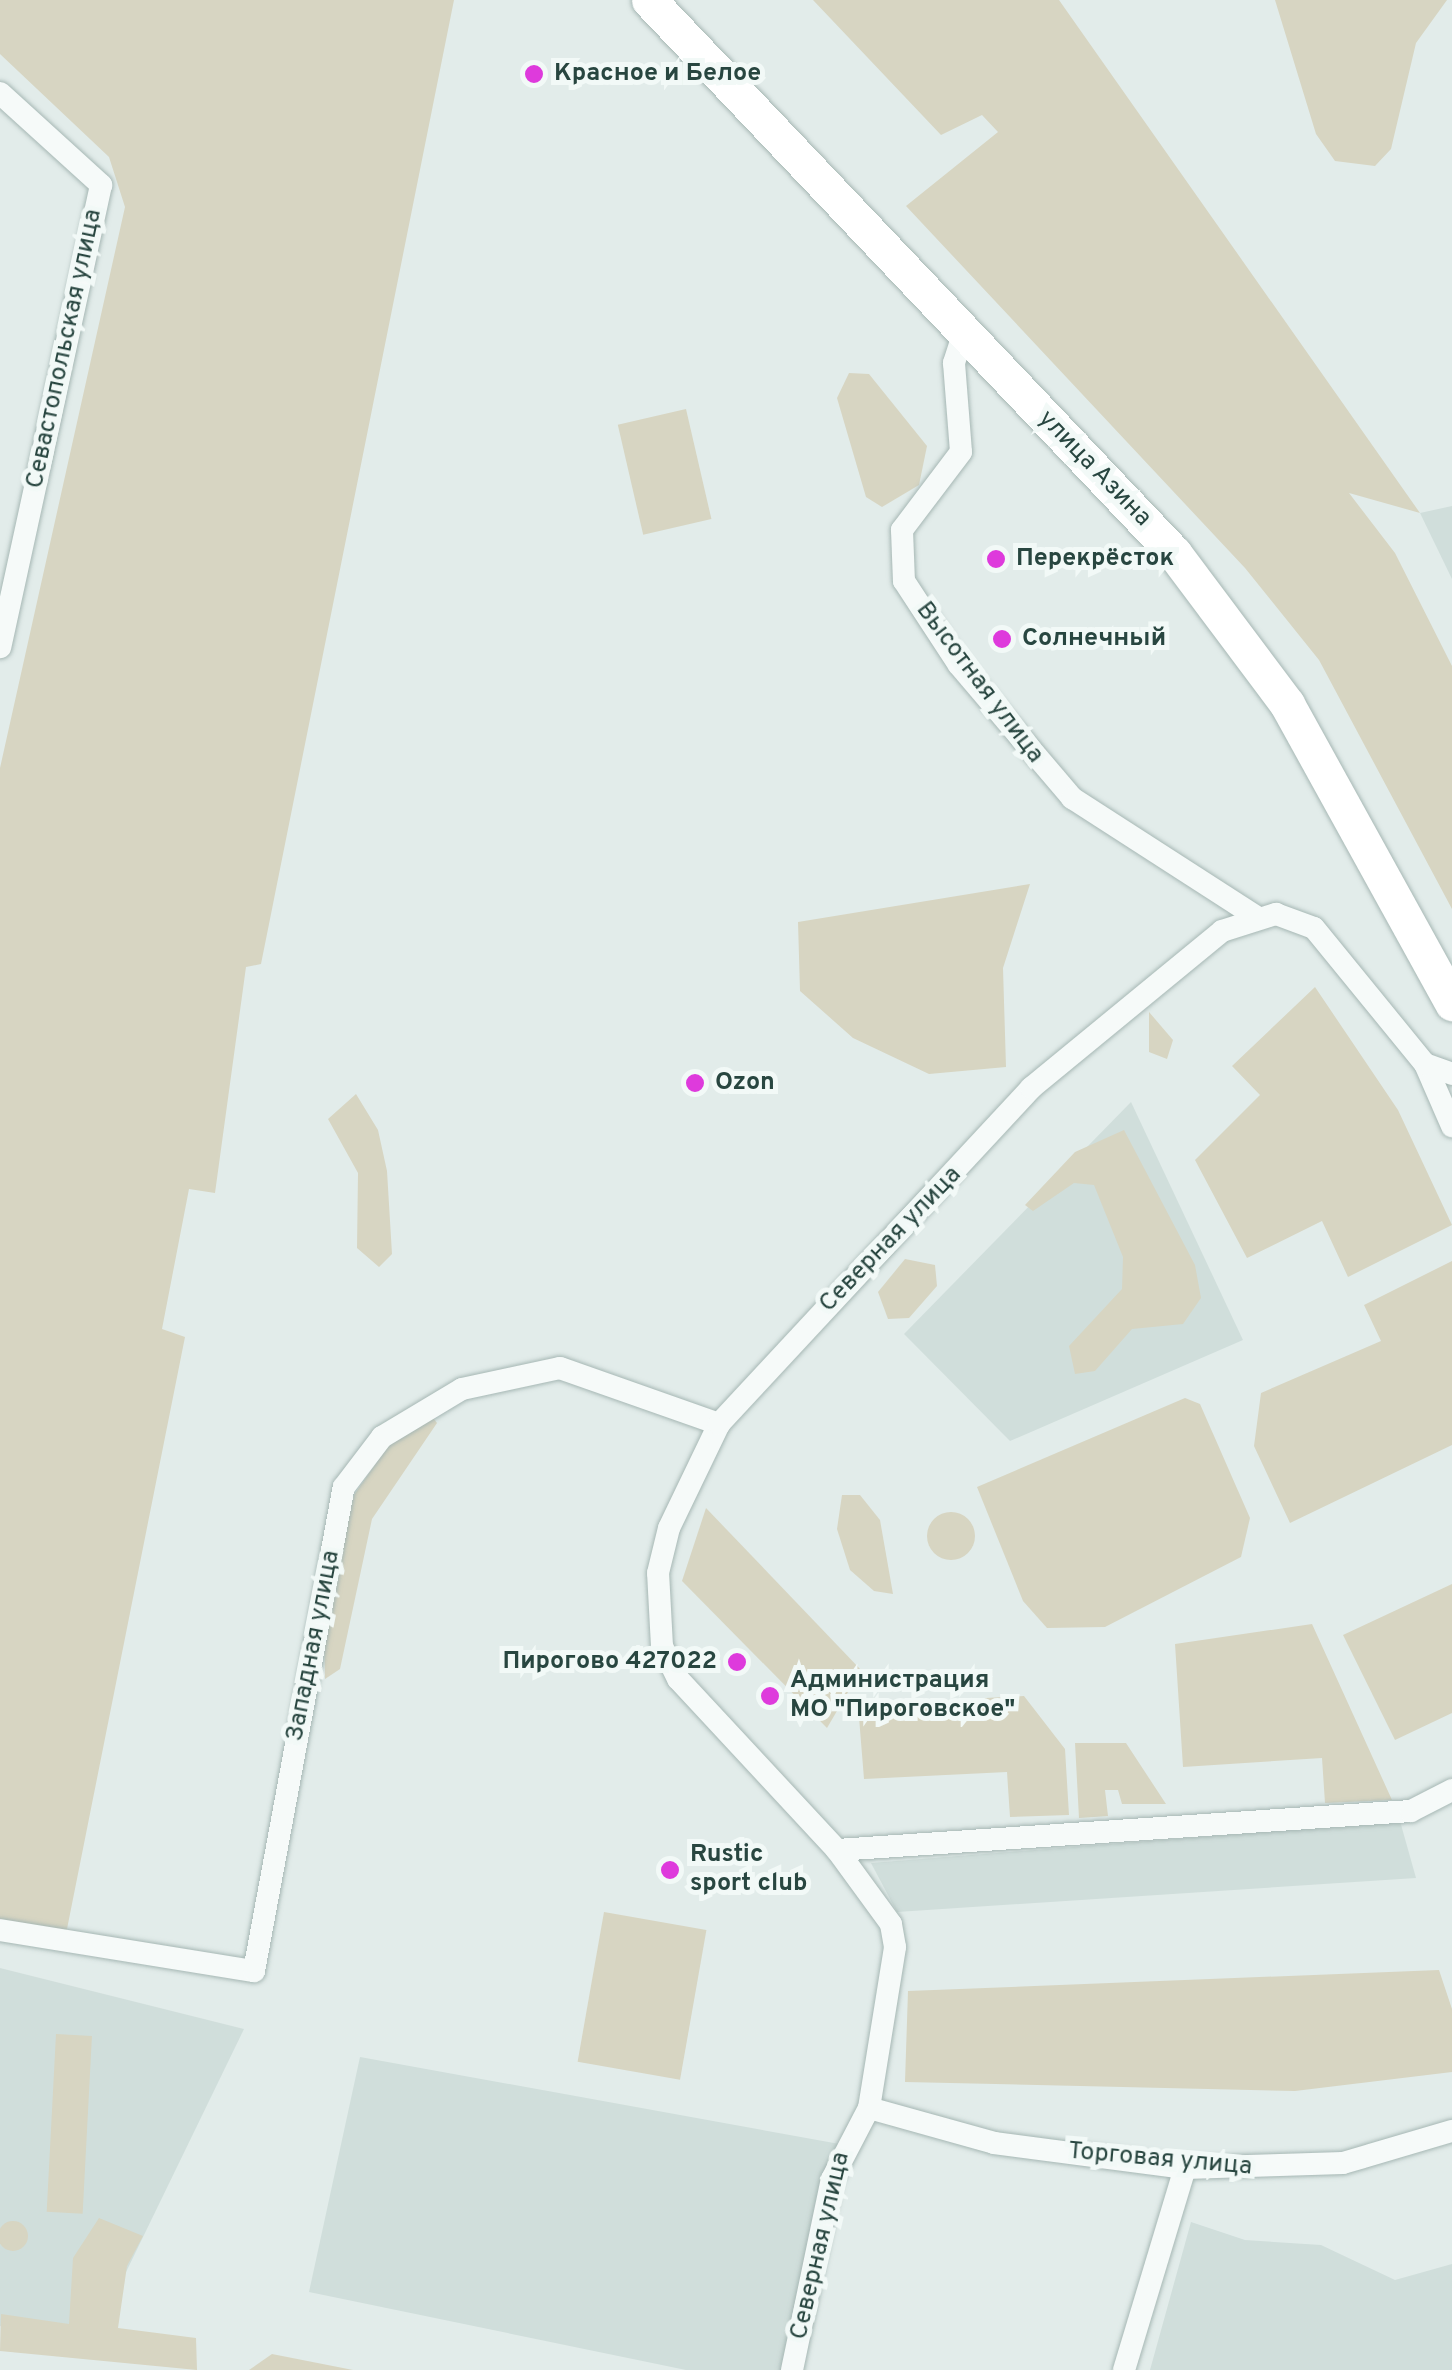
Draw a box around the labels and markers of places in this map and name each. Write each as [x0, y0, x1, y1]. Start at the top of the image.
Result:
place label: Красное и Белое [554, 59, 761, 89]
marker: Красное и Белое [523, 63, 545, 85]
place label: Перекрёсток [1016, 544, 1174, 574]
marker: Перекрёсток [985, 548, 1007, 570]
place label: Солнечный [1022, 624, 1166, 654]
marker: Солнечный [991, 628, 1013, 650]
place label: Ozon [715, 1068, 775, 1098]
marker: Ozon [684, 1072, 706, 1094]
place label: Пирогово 427022 [502, 1647, 717, 1677]
marker: Пирогово 427022 [726, 1651, 748, 1673]
place label: Администрация МО "Пироговское" [790, 1667, 1015, 1726]
marker: Администрация МО "Пироговское" [759, 1685, 781, 1707]
place label: Rustic sport club [690, 1841, 807, 1900]
marker: Rustic sport club [659, 1859, 681, 1881]

